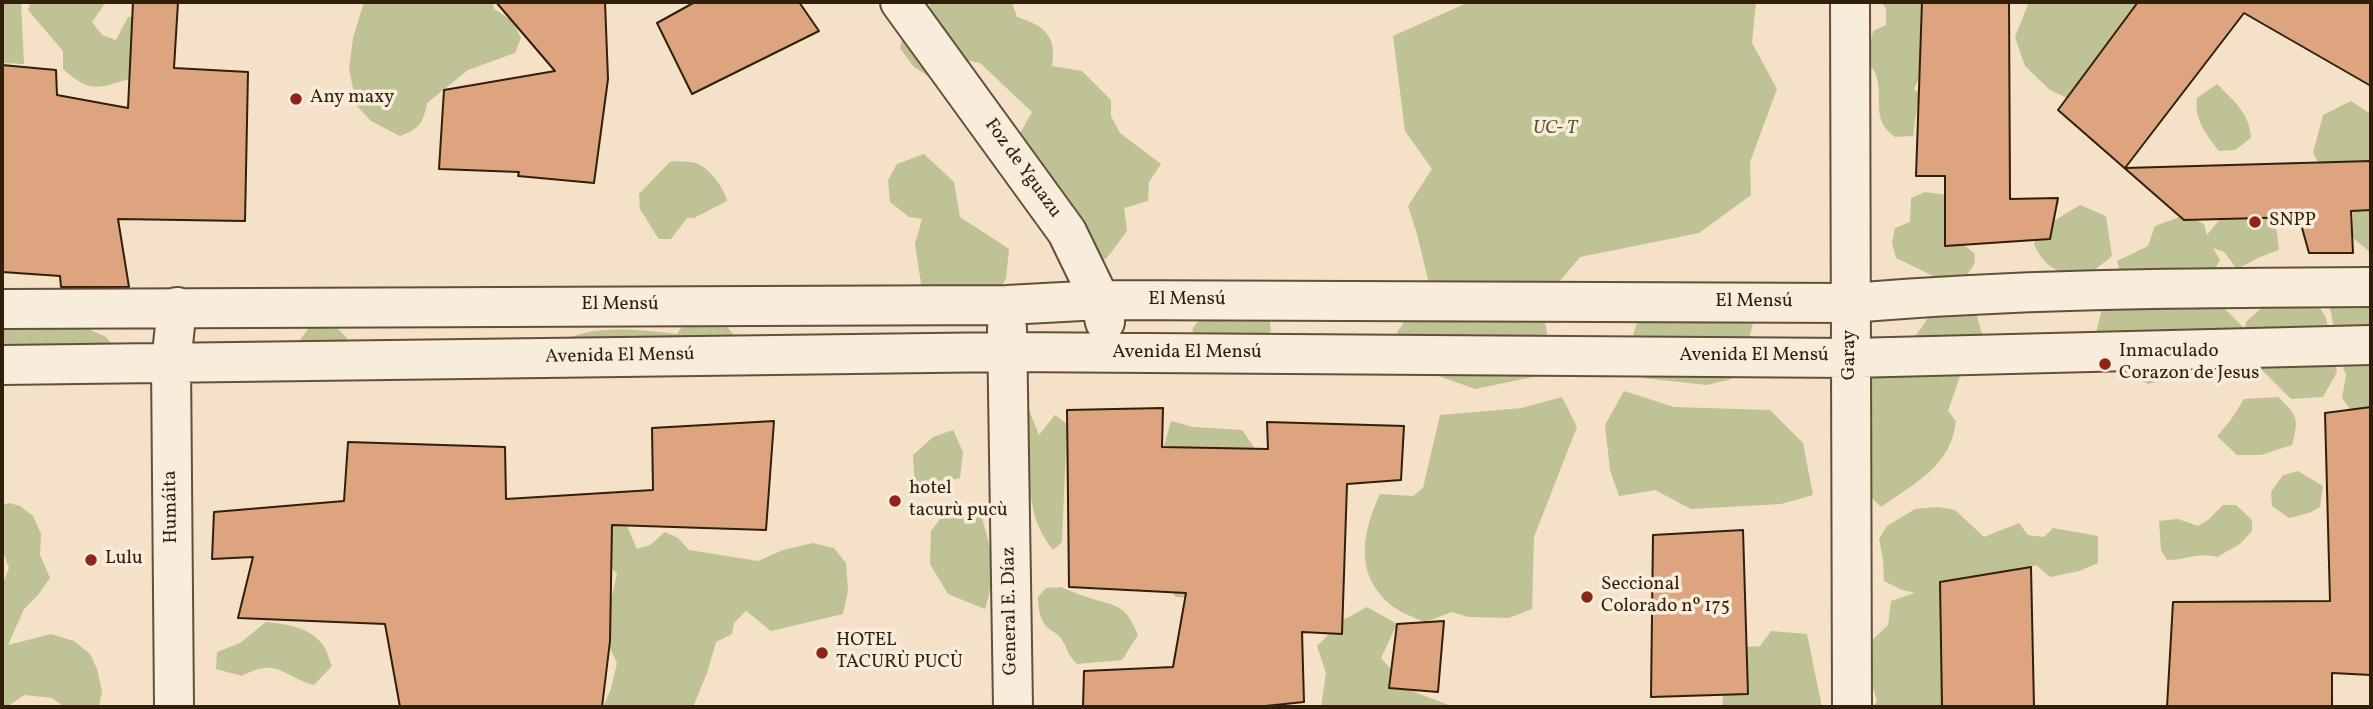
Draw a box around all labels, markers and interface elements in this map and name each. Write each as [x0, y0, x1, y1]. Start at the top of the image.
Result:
place label: Any maxy [310, 88, 394, 110]
marker: Any maxy [288, 91, 304, 107]
street label: Foz de Yguazu [978, 115, 1066, 223]
park label: UC- T [1533, 119, 1577, 141]
place label: SNPP [2269, 211, 2316, 233]
marker: SNPP [2247, 214, 2263, 230]
street label: El Mensú [1148, 290, 1226, 312]
street label: El Mensú [1715, 292, 1793, 314]
street label: El Mensú [581, 295, 659, 317]
street label: Garay [1840, 330, 1862, 380]
place label: Inmaculado Corazon de Jesus [2119, 342, 2259, 386]
street label: Avenida El Mensú [1112, 343, 1262, 365]
street label: Avenida El Mensú [545, 344, 695, 370]
street label: Avenida El Mensú [1679, 346, 1829, 368]
marker: Inmaculado Corazon de Jesus [2097, 356, 2113, 372]
street label: Humáita [160, 470, 184, 544]
place label: hotel tacurù pucù [909, 479, 1008, 523]
marker: hotel tacurù pucù [887, 493, 903, 509]
street label: General E. Díaz [998, 547, 1024, 675]
place label: Lulu [105, 549, 143, 571]
marker: Lulu [83, 552, 99, 568]
place label: Seccional Colorado nº 175 [1601, 575, 1730, 619]
marker: Seccional Colorado nº 175 [1579, 589, 1595, 605]
place label: HOTEL TACURÙ PUCÙ [836, 631, 963, 675]
marker: HOTEL TACURÙ PUCÙ [814, 645, 830, 661]

